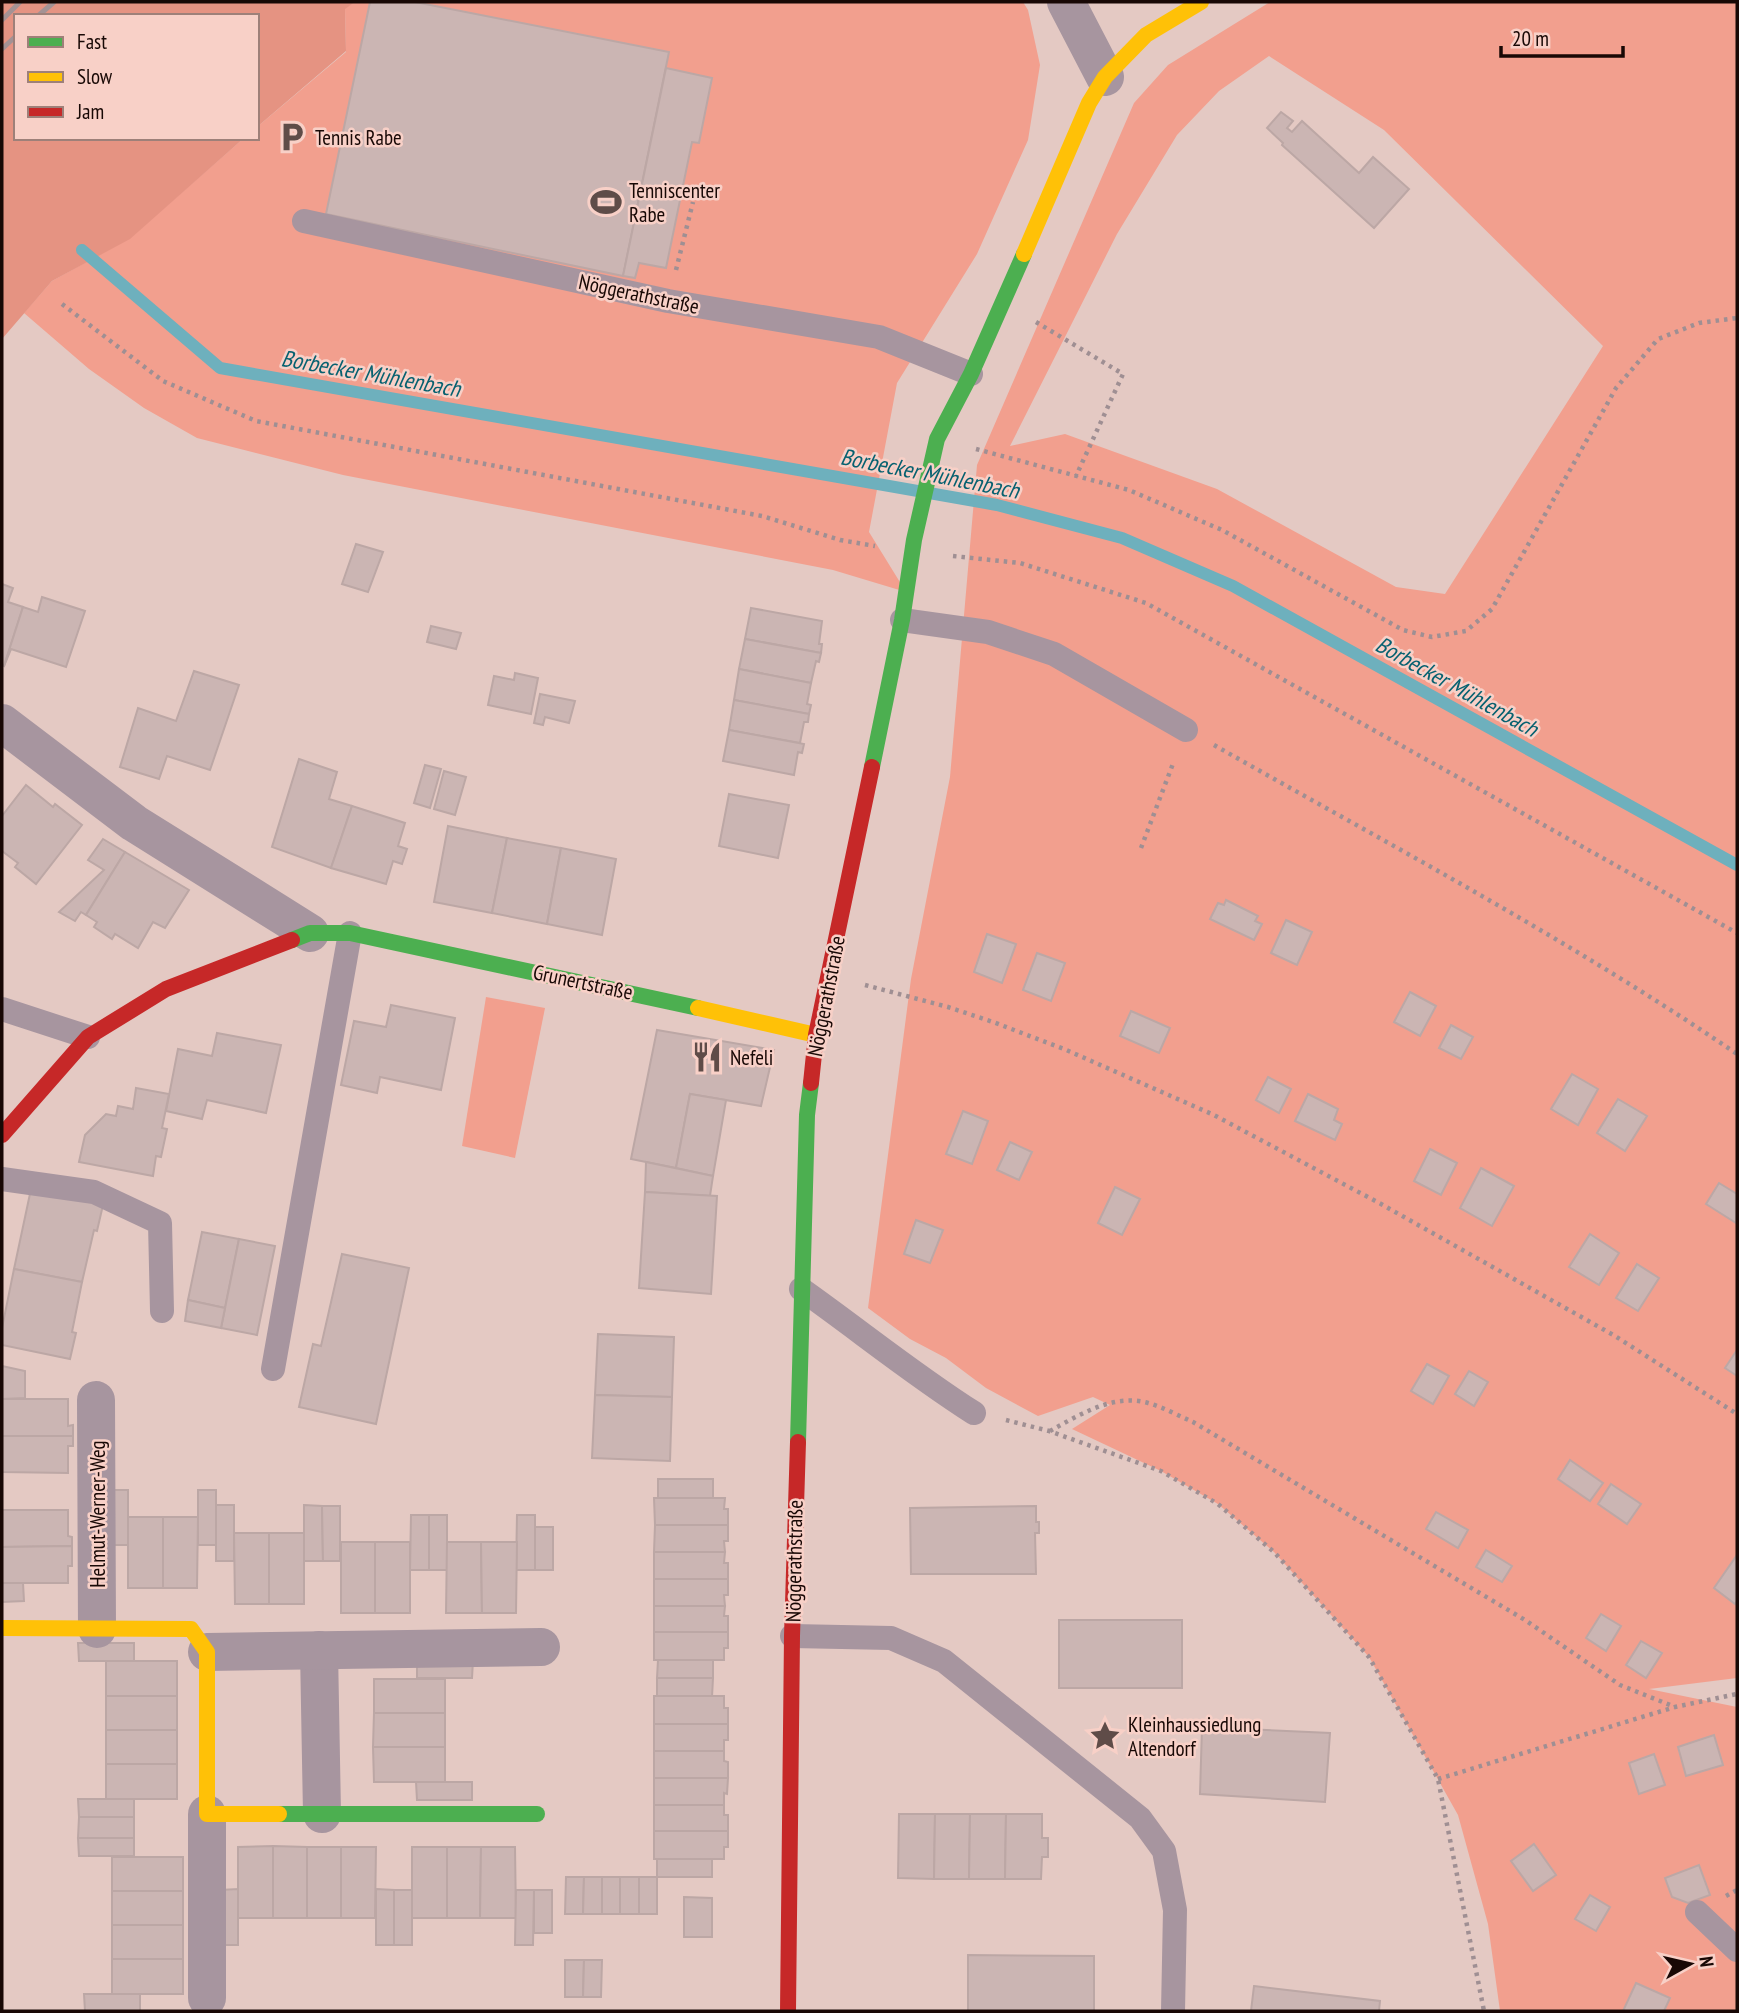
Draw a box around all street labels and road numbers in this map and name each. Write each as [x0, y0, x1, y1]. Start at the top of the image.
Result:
street label: Nöggerathstraße [576, 268, 702, 320]
street label: Nöggerathstraße [801, 933, 851, 1059]
street label: Grunertstraße [531, 958, 635, 1006]
street label: Helmut-Werner-Weg [84, 1440, 111, 1588]
street label: Nöggerathstraße [779, 1500, 809, 1622]

